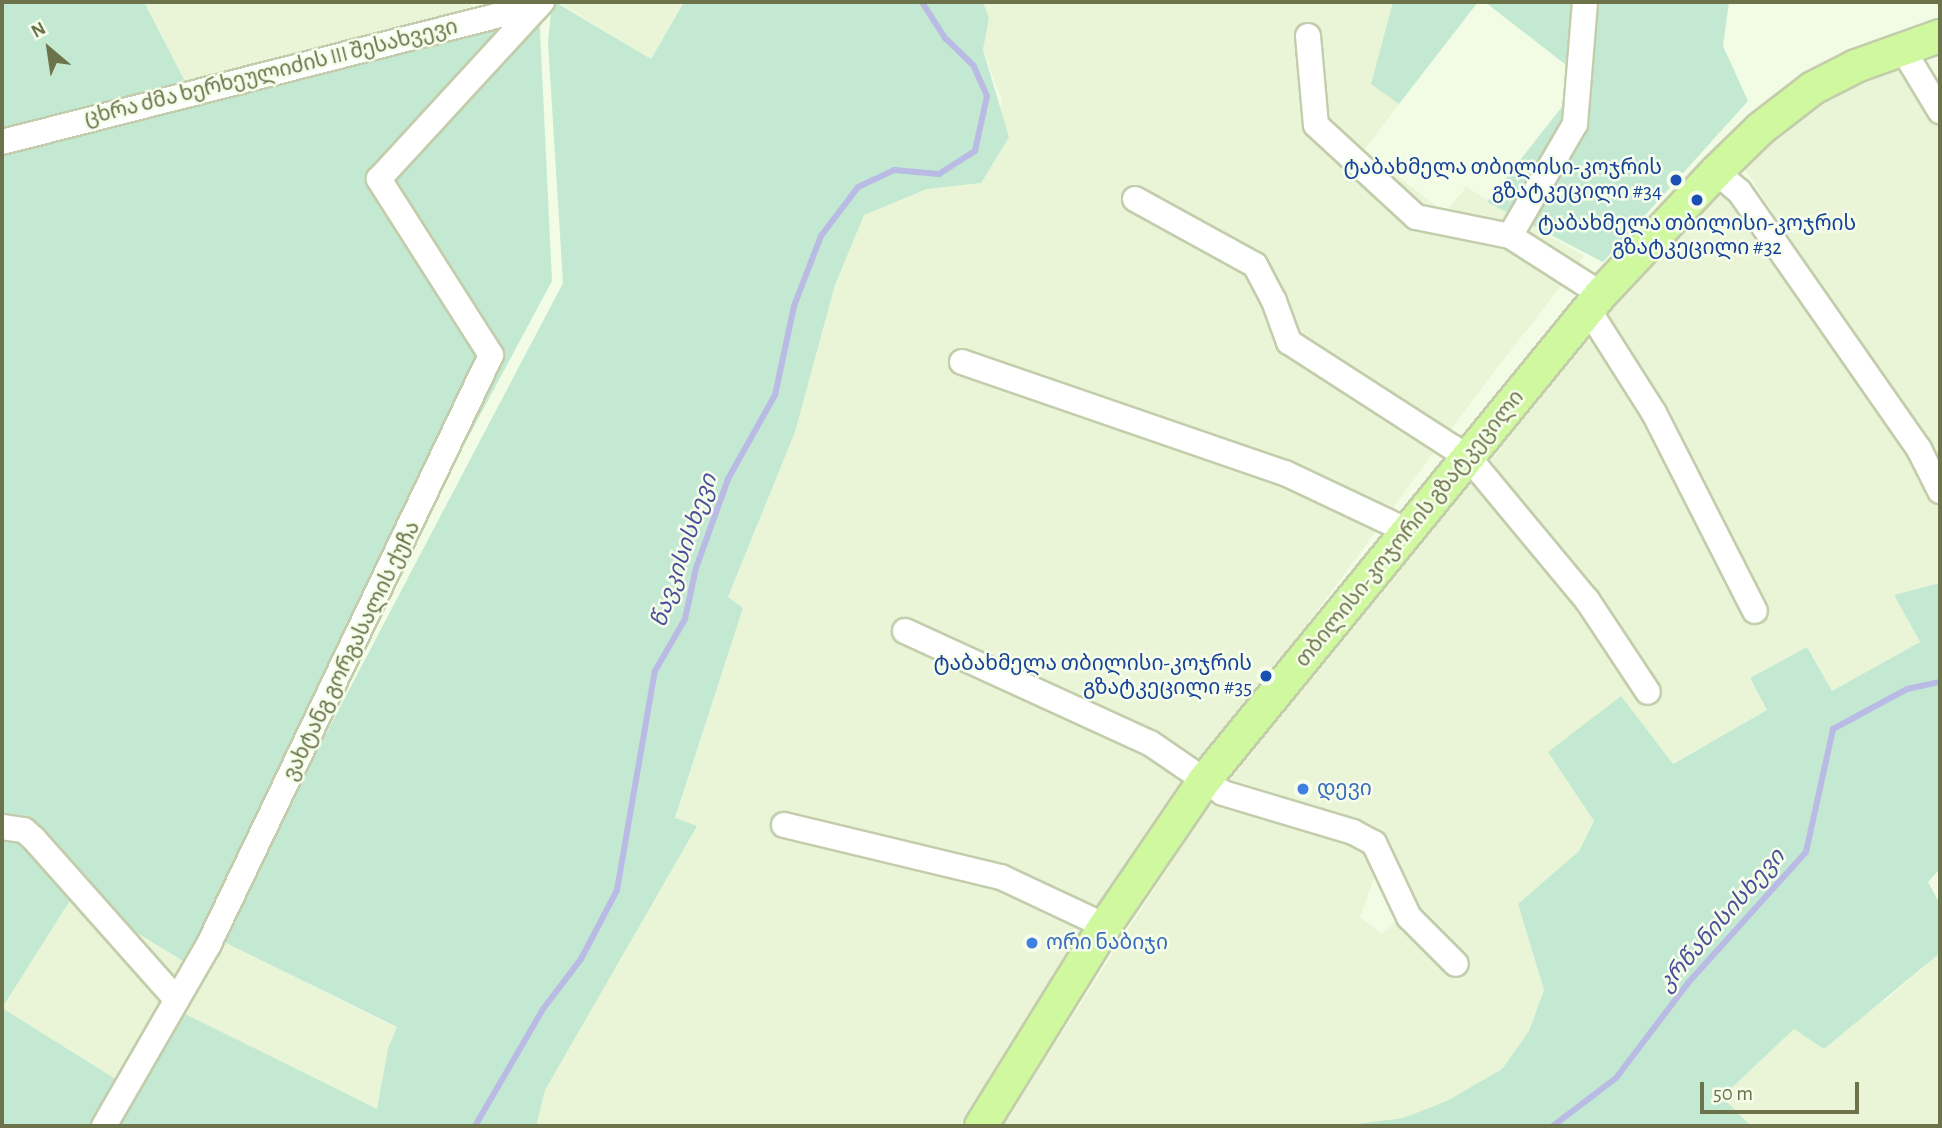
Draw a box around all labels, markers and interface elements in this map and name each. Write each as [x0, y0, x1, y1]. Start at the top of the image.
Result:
north arrow [14, 14, 84, 84]
street label: ცხრა ძმა ხერხეულიძის III შესახვევი [82, 14, 460, 132]
text: N [28, 19, 49, 42]
place label: ტაბახმელა თბილისი-კოჯრის გზატკეცილი #34 [1343, 155, 1662, 205]
marker: ტაბახმელა თბილისი-კოჯრის გზატკეცილი #34 [1668, 172, 1684, 188]
marker: ტაბახმელა თბილისი-კოჯრის გზატკეცილი #32 [1689, 192, 1705, 208]
place label: ტაბახმელა თბილისი-კოჯრის გზატკეცილი #32 [1538, 211, 1856, 261]
street label: თბილისი-კოჯორის გზატკეცილი [1290, 385, 1530, 673]
water label: წავკისისხევი [646, 471, 724, 631]
street label: ვახტანგ გორგასალის ქუჩა [278, 517, 426, 785]
place label: ტაბახმელა თბილისი-კოჯრის გზატკეცილი #35 [933, 651, 1252, 701]
marker: ტაბახმელა თბილისი-კოჯრის გზატკეცილი #35 [1258, 668, 1274, 684]
place label: დევი [1317, 776, 1372, 802]
marker: დევი [1295, 781, 1311, 797]
water label: კრწანისისხევი [1653, 844, 1791, 998]
place label: ორი ნაბიჯი [1046, 930, 1168, 956]
marker: ორი ნაბიჯი [1024, 935, 1040, 951]
scale bar [1704, 1068, 1863, 1112]
text: 50 m [1713, 1083, 1753, 1104]

